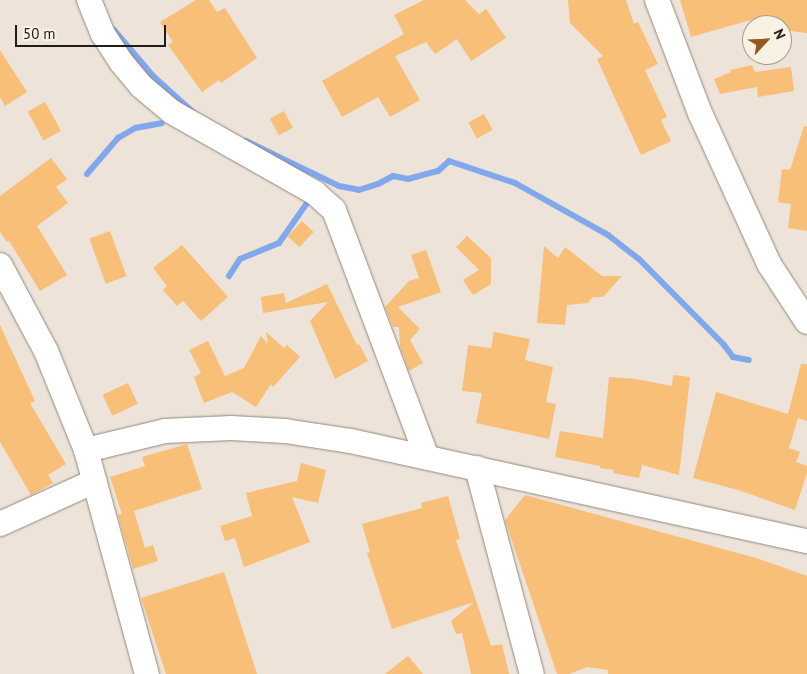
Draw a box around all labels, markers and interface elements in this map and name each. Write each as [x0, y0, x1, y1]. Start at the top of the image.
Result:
scale bar [18, 15, 169, 47]
north arrow [742, 15, 792, 65]
text: 50 m [23, 24, 56, 43]
text: N [770, 26, 790, 42]

